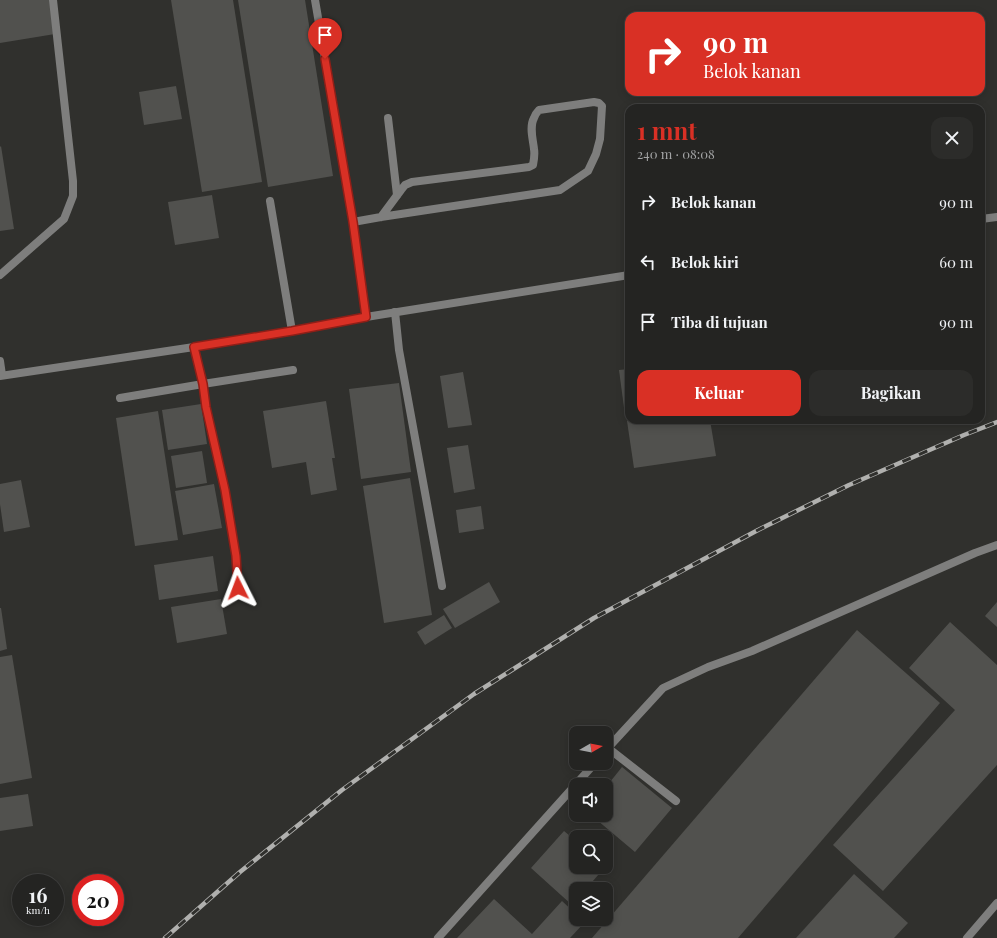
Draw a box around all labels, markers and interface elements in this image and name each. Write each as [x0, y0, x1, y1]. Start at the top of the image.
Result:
pin [308, 18, 342, 59]
text: 90 m [703, 23, 768, 60]
icon: arrive [314, 24, 336, 46]
icon: right [637, 28, 689, 80]
text: Belok kanan [703, 59, 801, 83]
text: 1 mnt [637, 114, 697, 146]
button: close [931, 117, 973, 159]
text: 240 m · 08:08 [637, 145, 715, 162]
icon: right [637, 191, 659, 213]
text: Belok kanan [671, 192, 756, 212]
text: 90 m [939, 192, 973, 212]
icon: left [637, 251, 659, 273]
text: Belok kiri [671, 252, 739, 272]
text: 60 m [939, 252, 973, 272]
icon: arrive [637, 311, 659, 333]
text: Tiba di tujuan [671, 312, 768, 332]
text: 90 m [939, 312, 973, 332]
button: Keluar [637, 370, 801, 416]
button: Bagikan [809, 370, 973, 416]
position arrow [217, 567, 259, 609]
north arrow [569, 726, 613, 770]
map controls [569, 726, 613, 926]
button: sound [569, 778, 613, 822]
button: search [569, 830, 613, 874]
speed limit sign: 20 [72, 874, 124, 926]
text: 16 [29, 881, 47, 908]
button: layers [569, 882, 613, 926]
text: km/h [26, 903, 50, 917]

